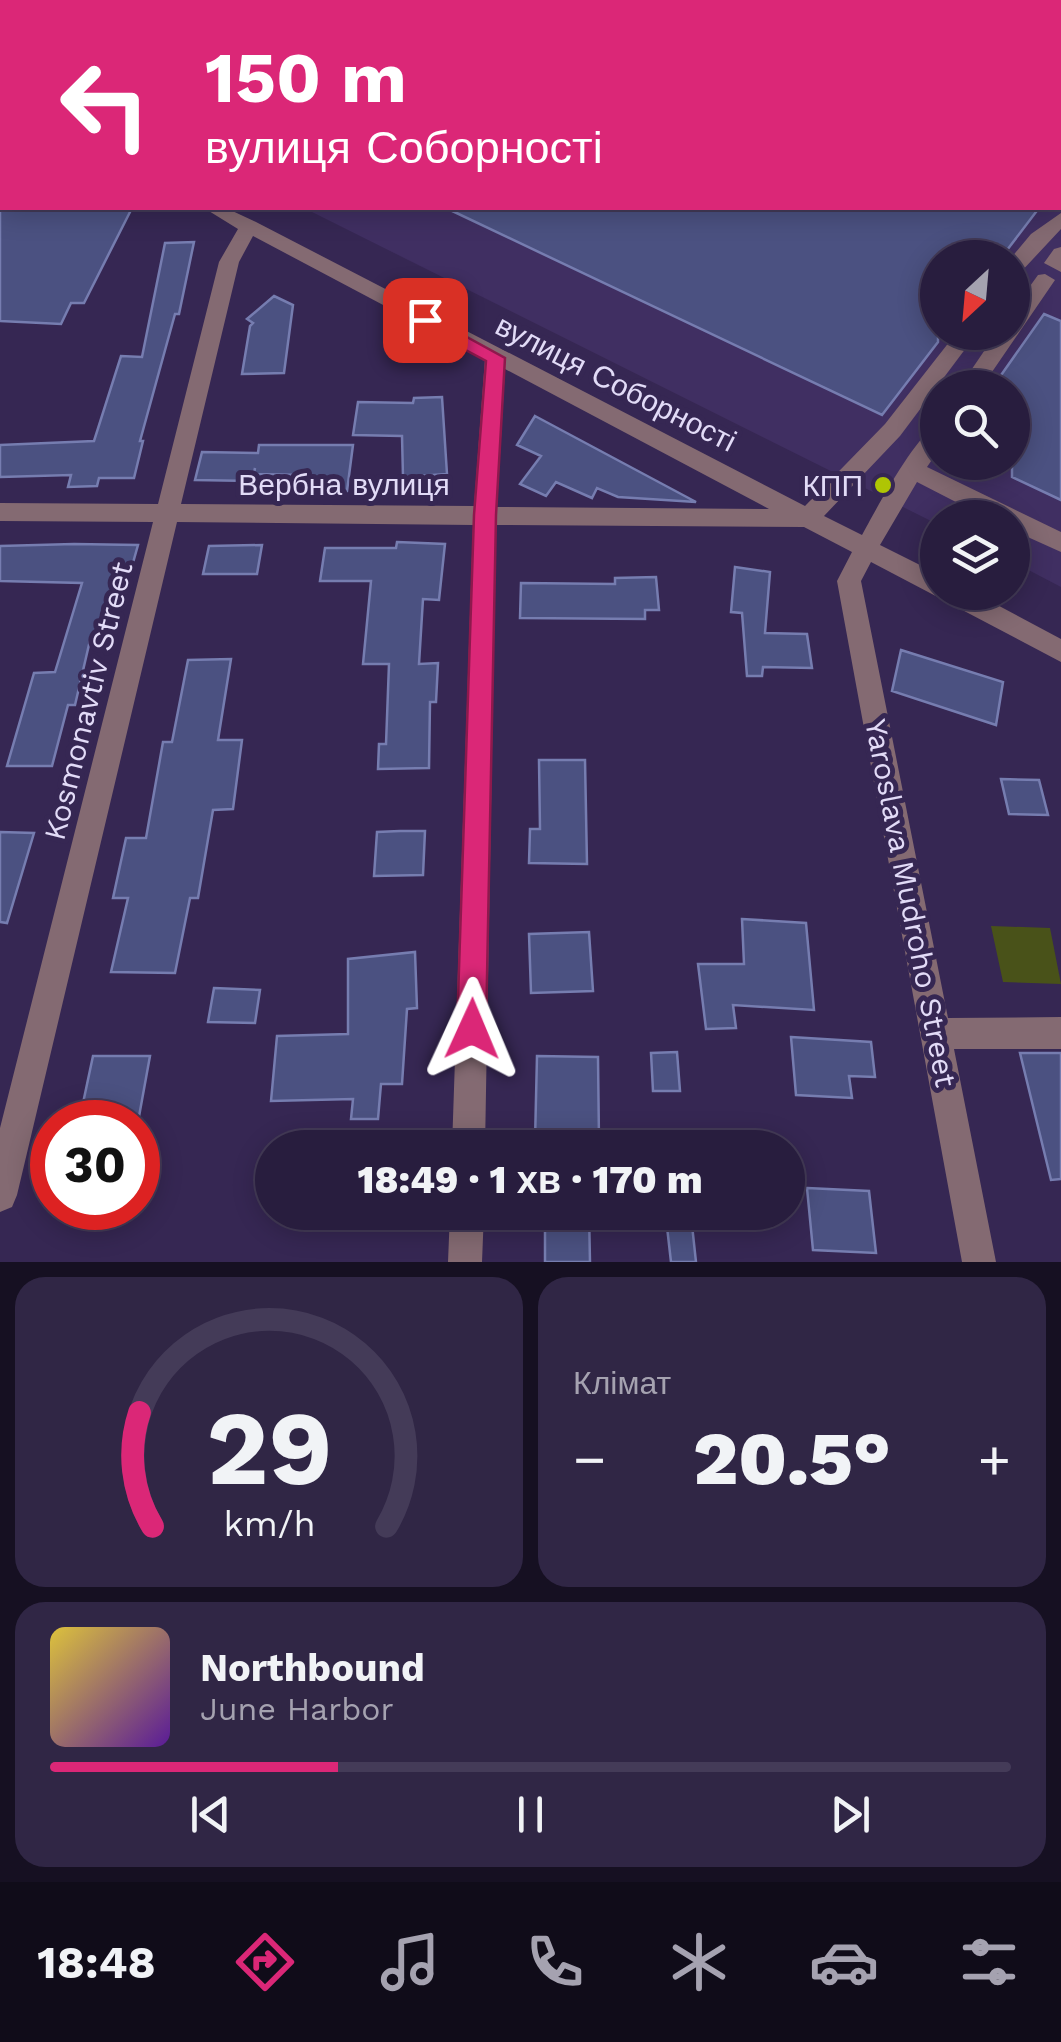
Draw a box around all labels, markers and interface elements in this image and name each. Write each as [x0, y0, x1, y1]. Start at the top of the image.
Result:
text: 150 m [205, 37, 407, 119]
icon: left [40, 40, 170, 170]
text: вулиця Соборності [205, 121, 603, 174]
north arrow [920, 240, 1030, 350]
map controls [920, 240, 1030, 610]
pin [383, 278, 468, 363]
icon: arrive [398, 293, 453, 348]
street label: вулиця Соборності [490, 307, 742, 459]
button: search [920, 370, 1030, 480]
street label: Вербна вулиця [238, 467, 450, 502]
place label: КПП [802, 468, 863, 503]
marker: КПП [872, 474, 894, 496]
button: layers [920, 500, 1030, 610]
street label: Kosmonavtiv Street [36, 558, 140, 844]
street label: Yaroslava Mudroho Street [858, 716, 964, 1090]
position arrow [420, 977, 524, 1081]
speed limit sign: 30 [30, 1100, 160, 1230]
text: 18:49 · 1 хв · 170 m [357, 1158, 703, 1202]
text: Клімат [573, 1364, 671, 1402]
text: 29 [206, 1387, 332, 1509]
text: 20.5° [693, 1414, 891, 1502]
text: − [573, 1427, 606, 1491]
text: + [978, 1427, 1011, 1491]
text: km/h [223, 1503, 315, 1545]
text: Northbound [200, 1646, 425, 1690]
text: June Harbor [200, 1690, 394, 1728]
icon: previous [183, 1787, 238, 1842]
icon: pause [503, 1787, 558, 1842]
icon: next [823, 1787, 878, 1842]
icon: directions [230, 1927, 300, 1997]
icon: music [375, 1927, 445, 1997]
icon: phone [520, 1927, 590, 1997]
icon: climate [664, 1927, 734, 1997]
icon: car [809, 1927, 879, 1997]
icon: filters [954, 1927, 1024, 1997]
text: 18:48 [37, 1936, 156, 1989]

